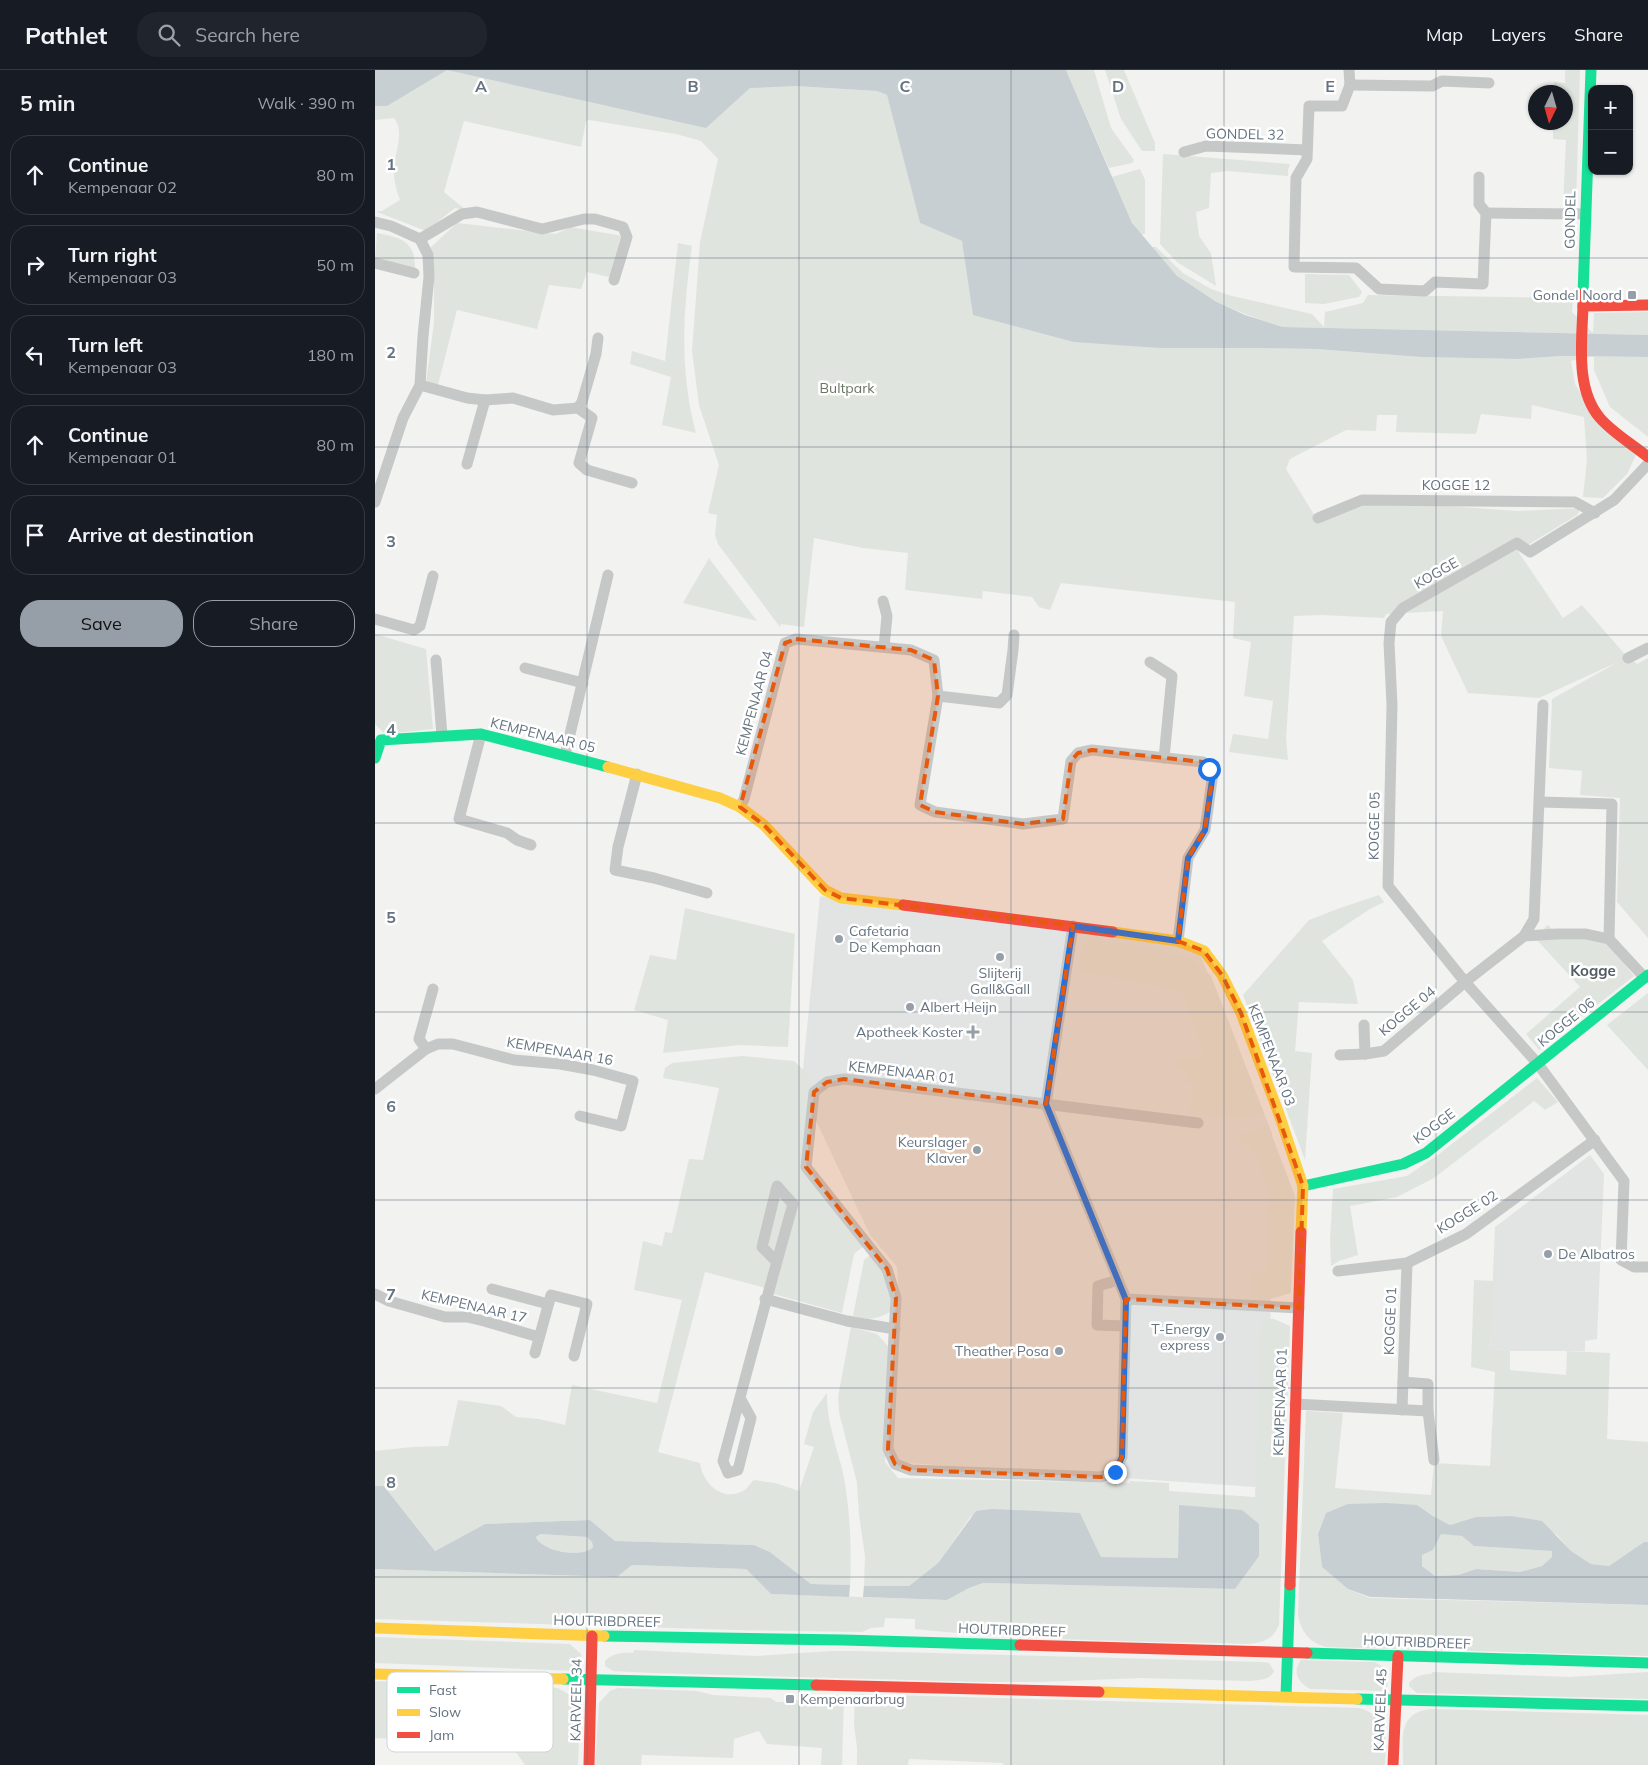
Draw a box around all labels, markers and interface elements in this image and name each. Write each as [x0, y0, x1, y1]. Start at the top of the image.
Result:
search box [137, 12, 487, 57]
text: Pathlet [25, 20, 107, 50]
icon: search [155, 21, 183, 49]
text: Search here [195, 23, 300, 47]
text: Map [1426, 23, 1463, 46]
text: Layers [1491, 23, 1546, 46]
text: Share [1574, 23, 1623, 46]
text: A [475, 76, 487, 96]
text: B [687, 76, 699, 96]
text: C [900, 76, 911, 96]
text: D [1112, 76, 1124, 96]
text: E [1325, 76, 1335, 96]
north arrow [1528, 85, 1573, 130]
map controls [1588, 85, 1633, 175]
button: + [1588, 85, 1633, 130]
text: 5 min [20, 90, 75, 116]
text: Walk · 390 m [257, 93, 355, 113]
street label: GONDEL 32 [1206, 124, 1284, 144]
button: − [1588, 130, 1633, 175]
text: Continue [68, 153, 148, 177]
text: 1 [386, 154, 396, 174]
icon: ahead [21, 161, 49, 189]
text: 80 m [317, 165, 354, 185]
text: Kempenaar 02 [68, 177, 177, 197]
street label: GONDEL [1560, 191, 1580, 249]
text: Turn right [68, 243, 157, 267]
icon: right [21, 251, 49, 279]
text: 50 m [317, 255, 354, 275]
text: Kempenaar 03 [68, 267, 177, 287]
place label: Gondel Noord [1533, 286, 1622, 304]
marker: Gondel Noord [1626, 289, 1638, 301]
text: Turn left [68, 333, 143, 357]
icon: left [21, 341, 49, 369]
text: 2 [386, 342, 396, 362]
text: 180 m [307, 345, 354, 365]
text: Kempenaar 03 [68, 357, 177, 377]
park label: Bultpark [820, 379, 875, 397]
text: Continue [68, 423, 148, 447]
icon: ahead [21, 431, 49, 459]
text: 80 m [317, 435, 354, 455]
text: Kempenaar 01 [68, 447, 177, 467]
street label: KOGGE 12 [1422, 476, 1490, 494]
icon: arrive [21, 521, 49, 549]
text: Arrive at destination [68, 523, 254, 547]
text: 3 [386, 531, 396, 551]
street label: KOGGE [1411, 553, 1461, 593]
button: Save [20, 600, 183, 647]
button: Share [193, 600, 355, 647]
street label: KEMPENAAR 04 [731, 648, 777, 757]
street label: KEMPENAAR 05 [489, 713, 597, 757]
text: 4 [386, 719, 396, 739]
route start [1198, 758, 1221, 781]
street label: KOGGE 05 [1364, 792, 1384, 860]
text: 5 [386, 907, 396, 927]
place label: Cafetaria De Kemphaan [849, 922, 941, 956]
marker: Cafetaria De Kemphaan [833, 933, 845, 945]
marker: Slijterij Gall&Gall [994, 951, 1006, 963]
district label: Kogge [1570, 961, 1616, 980]
place label: Slijterij Gall&Gall [970, 964, 1030, 998]
street label: KOGGE 04 [1375, 982, 1439, 1040]
street label: KOGGE 06 [1534, 993, 1598, 1051]
place label: Albert Heijn [920, 998, 997, 1016]
marker: Albert Heijn [904, 1001, 916, 1013]
street label: KEMPENAAR 03 [1244, 1002, 1300, 1108]
place label: Apotheek Koster [856, 1023, 964, 1041]
marker: Apotheek Koster [967, 1026, 979, 1038]
street label: KEMPENAAR 16 [505, 1033, 615, 1069]
street label: KEMPENAAR 01 [847, 1057, 957, 1087]
text: 6 [386, 1096, 396, 1116]
street label: KOGGE [1409, 1104, 1459, 1148]
place label: Keurslager Klaver [898, 1133, 968, 1167]
marker: Keurslager Klaver [971, 1144, 983, 1156]
street label: KOGGE 02 [1433, 1186, 1501, 1238]
place label: De Albatros [1558, 1245, 1635, 1263]
marker: De Albatros [1542, 1248, 1554, 1260]
text: 7 [386, 1284, 396, 1304]
street label: KEMPENAAR 17 [420, 1285, 528, 1327]
street label: KOGGE 01 [1380, 1286, 1400, 1356]
place label: T-Energy express [1151, 1320, 1211, 1354]
marker: T-Energy express [1214, 1331, 1226, 1343]
place label: Theather Posa [955, 1342, 1049, 1360]
marker: Theather Posa [1053, 1345, 1065, 1357]
street label: KEMPENAAR 01 [1269, 1348, 1291, 1456]
route end [1104, 1461, 1127, 1484]
text: 8 [386, 1472, 396, 1492]
street label: HOUTRIBDREEF [553, 1611, 661, 1631]
street label: HOUTRIBDREEF [958, 1619, 1066, 1641]
street label: HOUTRIBDREEF [1363, 1631, 1471, 1653]
street label: KARVEEL 34 [566, 1658, 586, 1741]
street label: KARVEEL 45 [1370, 1668, 1390, 1752]
legend [387, 1672, 553, 1752]
text: Fast [429, 1681, 457, 1699]
place label: Kempenaarbrug [800, 1690, 905, 1708]
marker: Kempenaarbrug [784, 1693, 796, 1705]
text: Slow [429, 1703, 461, 1721]
text: Jam [429, 1726, 454, 1744]

